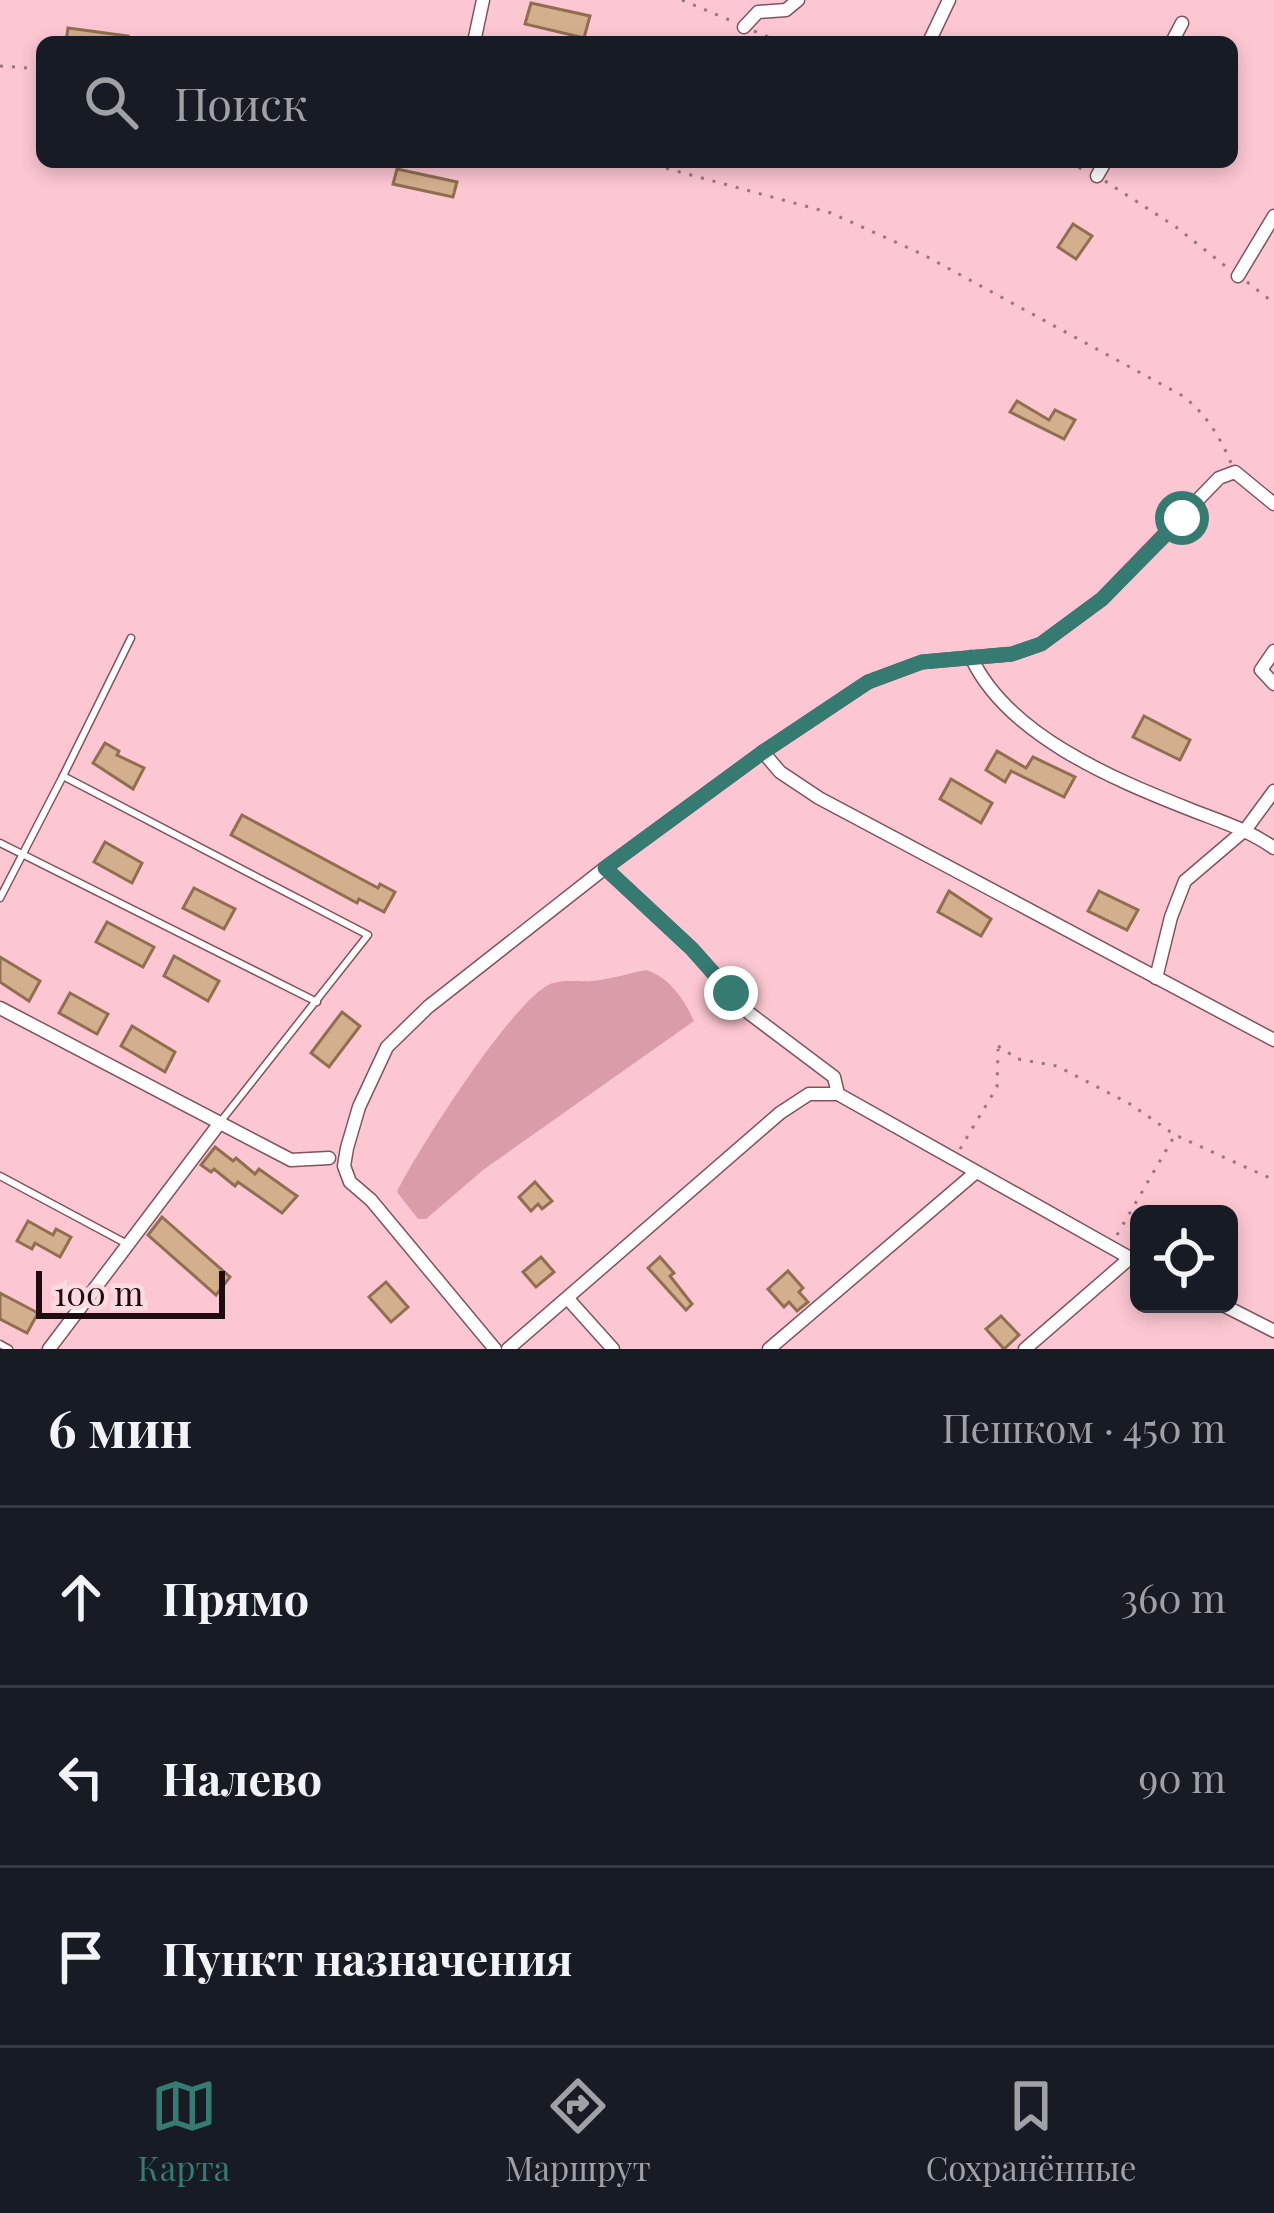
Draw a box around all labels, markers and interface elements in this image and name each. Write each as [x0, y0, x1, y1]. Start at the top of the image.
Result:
search box [36, 36, 1238, 168]
icon: search [78, 69, 144, 135]
text: Поиск [174, 72, 308, 132]
route start [1155, 491, 1209, 545]
route end [704, 966, 758, 1020]
map controls [1130, 1205, 1238, 1313]
button: locate [1130, 1205, 1238, 1313]
scale bar [36, 1265, 225, 1318]
text: 100 m [54, 1270, 143, 1314]
text: 6 мин [48, 1393, 192, 1461]
text: Пешком · 450 m [942, 1401, 1226, 1453]
icon: ahead [48, 1564, 114, 1630]
text: Прямо [162, 1567, 309, 1627]
text: 360 m [1121, 1571, 1226, 1623]
icon: left [48, 1744, 114, 1810]
text: Налево [162, 1747, 322, 1807]
text: 90 m [1138, 1751, 1226, 1803]
icon: arrive [48, 1924, 114, 1990]
text: Пункт назначения [162, 1927, 573, 1987]
tab: Карта [137, 2073, 230, 2189]
tab: Маршрут [505, 2073, 651, 2189]
tab: Сохранённые [926, 2073, 1137, 2189]

